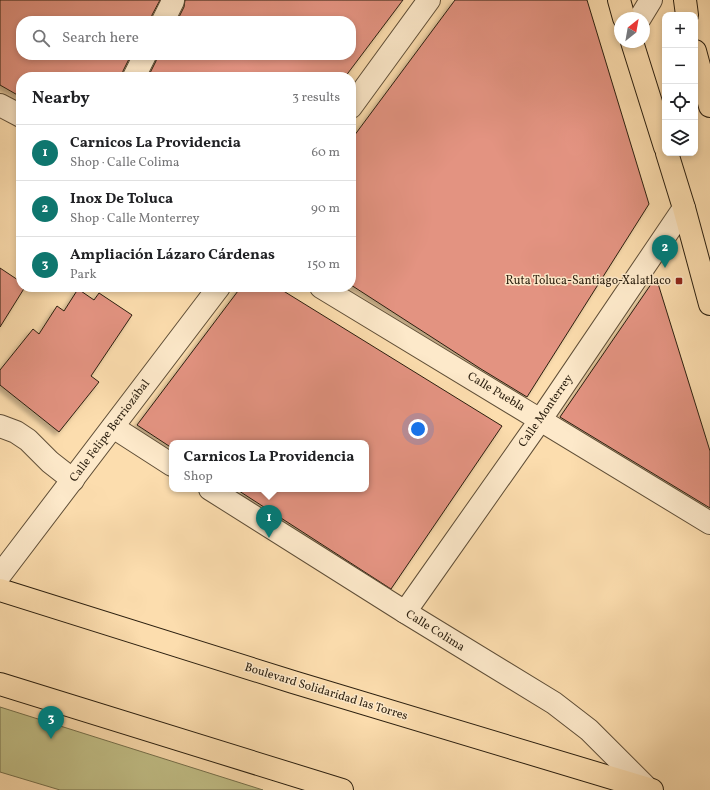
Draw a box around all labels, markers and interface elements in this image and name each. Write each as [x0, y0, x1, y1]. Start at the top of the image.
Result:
north arrow [614, 12, 650, 48]
map controls [662, 12, 698, 156]
button: + [662, 12, 698, 48]
search box [16, 16, 356, 60]
icon: search [30, 27, 52, 49]
text: Search here [62, 28, 139, 49]
button: − [662, 48, 698, 84]
button: locate [662, 84, 698, 120]
text: Nearby [32, 87, 90, 110]
text: 3 results [292, 89, 340, 107]
button: layers [662, 120, 698, 156]
text: Carnicos La Providencia [70, 133, 241, 154]
text: 1 [42, 144, 48, 162]
text: 60 m [312, 144, 340, 162]
text: Shop · Calle Colima [70, 154, 180, 172]
text: Inox De Toluca [70, 189, 173, 210]
text: 2 [42, 200, 48, 218]
text: 90 m [311, 200, 340, 218]
text: Shop · Calle Monterrey [70, 210, 200, 228]
pin: 2 [652, 235, 678, 268]
text: Ampliación Lázaro Cárdenas [70, 245, 275, 266]
text: 3 [42, 256, 48, 274]
text: 150 m [307, 256, 340, 274]
text: Park [70, 266, 97, 284]
place label: Ruta Toluca-Santiago-Xalatlaco [506, 273, 671, 289]
marker: Ruta Toluca-Santiago-Xalatlaco [674, 276, 684, 286]
street label: Calle Puebla [464, 369, 528, 415]
street label: Calle Monterrey [515, 371, 577, 451]
street label: Calle Felipe Berriozábal [66, 376, 154, 485]
your location [408, 419, 428, 439]
popup [169, 440, 369, 492]
text: Carnicos La Providencia [183, 447, 355, 468]
text: Shop [183, 468, 213, 486]
pin: 1 [256, 505, 282, 538]
street label: Calle Colima [402, 606, 468, 656]
street label: Boulevard Solidaridad las Torres [242, 660, 410, 724]
pin: 3 [38, 706, 64, 739]

